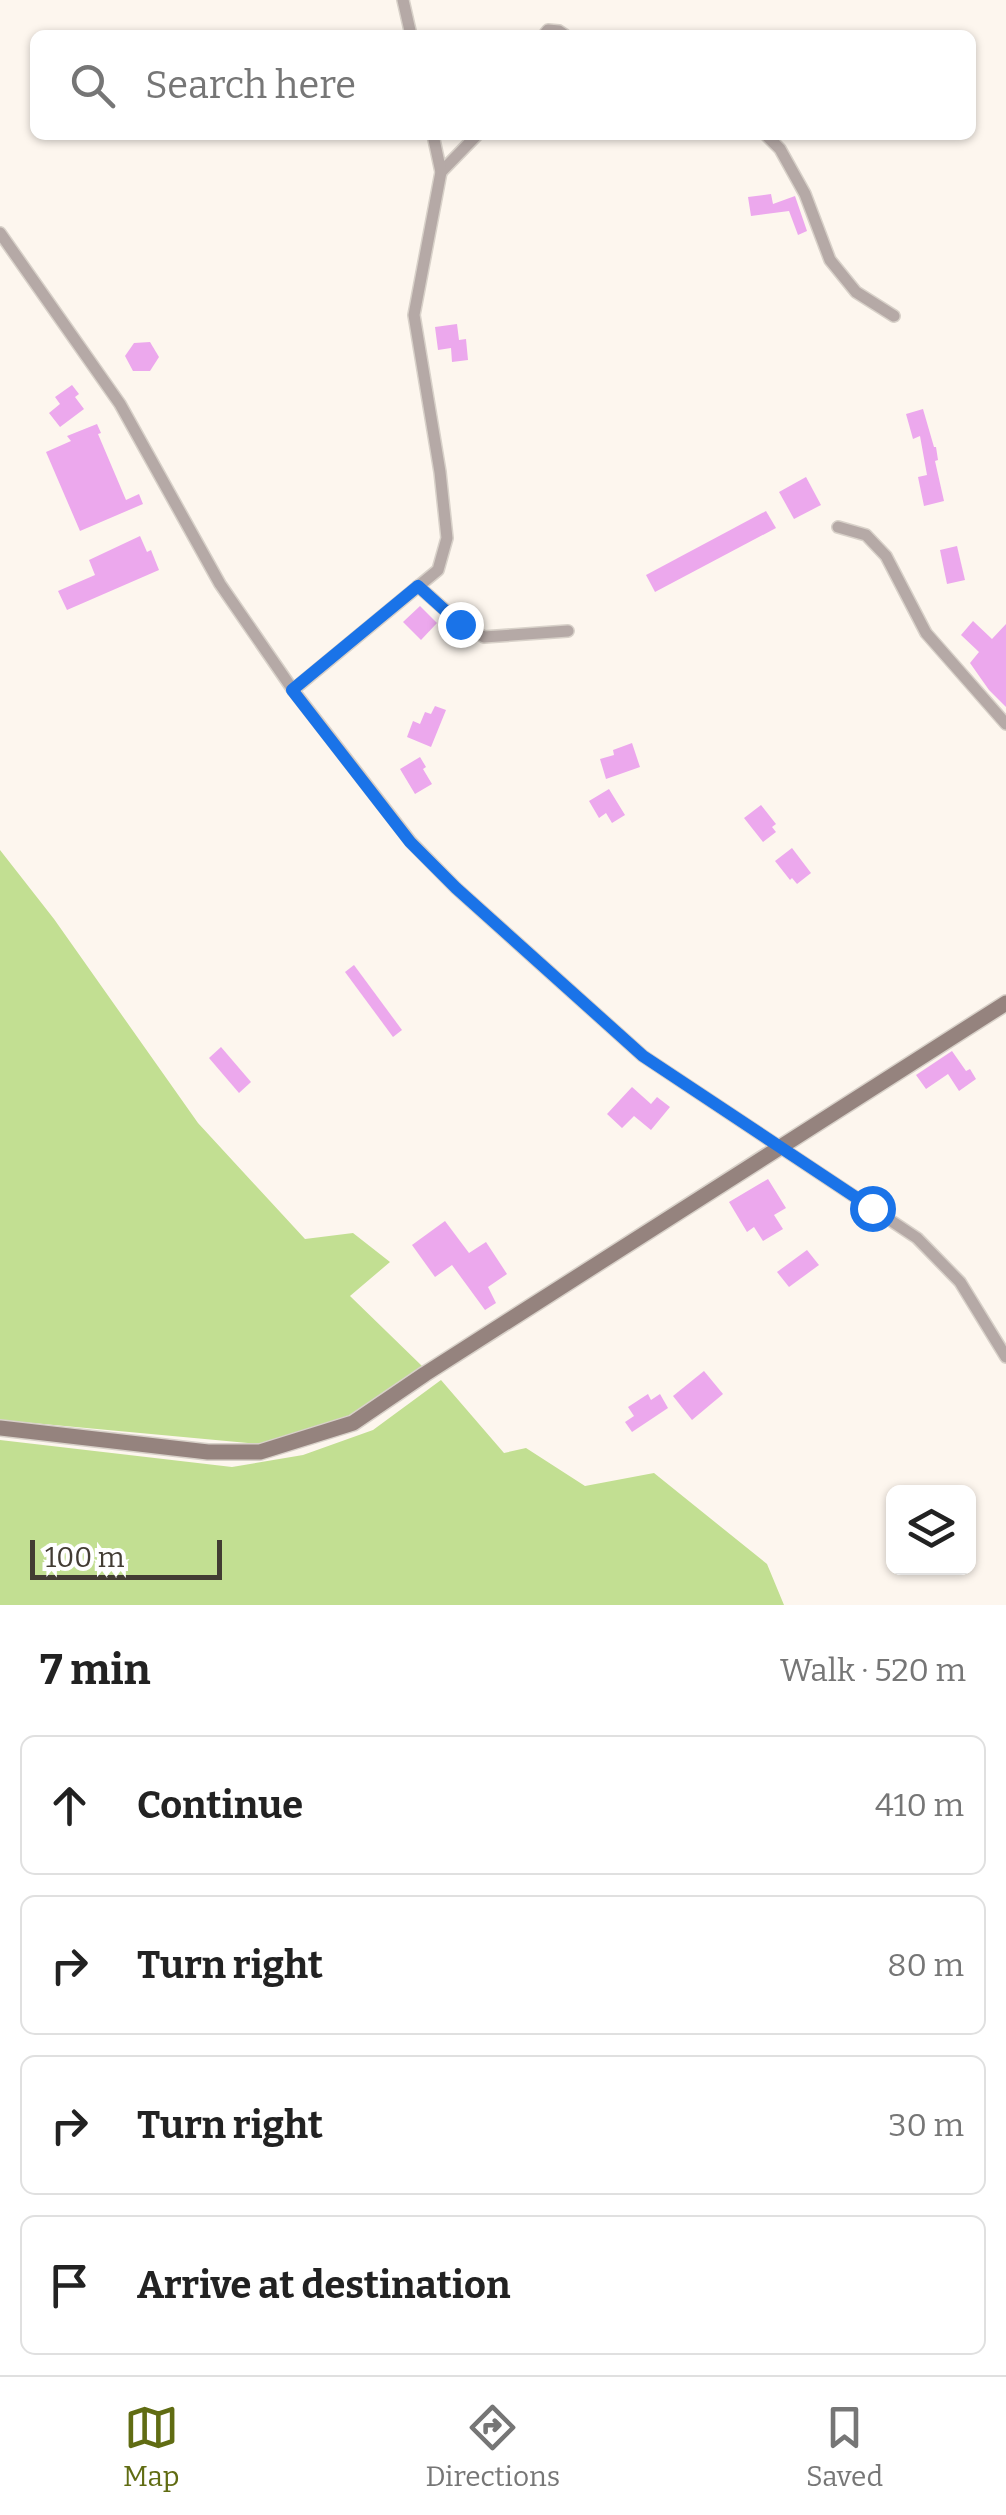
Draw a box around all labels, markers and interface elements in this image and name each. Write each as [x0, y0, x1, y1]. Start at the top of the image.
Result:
search box [30, 30, 976, 140]
icon: search [65, 58, 120, 113]
text: Search here [145, 62, 356, 108]
route end [438, 602, 484, 648]
route start [850, 1186, 896, 1232]
map controls [886, 1485, 976, 1575]
button: layers [886, 1485, 976, 1575]
scale bar [30, 1535, 222, 1580]
text: 100 m [45, 1541, 125, 1574]
text: 7 min [40, 1645, 151, 1695]
text: Walk · 520 m [780, 1651, 966, 1689]
icon: ahead [42, 1778, 97, 1833]
text: Continue [137, 1782, 303, 1828]
text: 410 m [875, 1786, 964, 1824]
icon: right [42, 1938, 97, 1993]
text: Turn right [137, 1942, 323, 1988]
text: 80 m [887, 1946, 964, 1984]
icon: right [42, 2098, 97, 2153]
text: Turn right [137, 2102, 323, 2148]
text: 30 m [888, 2106, 964, 2144]
icon: arrive [42, 2258, 97, 2313]
text: Arrive at destination [137, 2262, 510, 2308]
tab: Map [123, 2400, 179, 2493]
tab: Directions [425, 2400, 560, 2493]
tab: Saved [806, 2400, 883, 2493]

